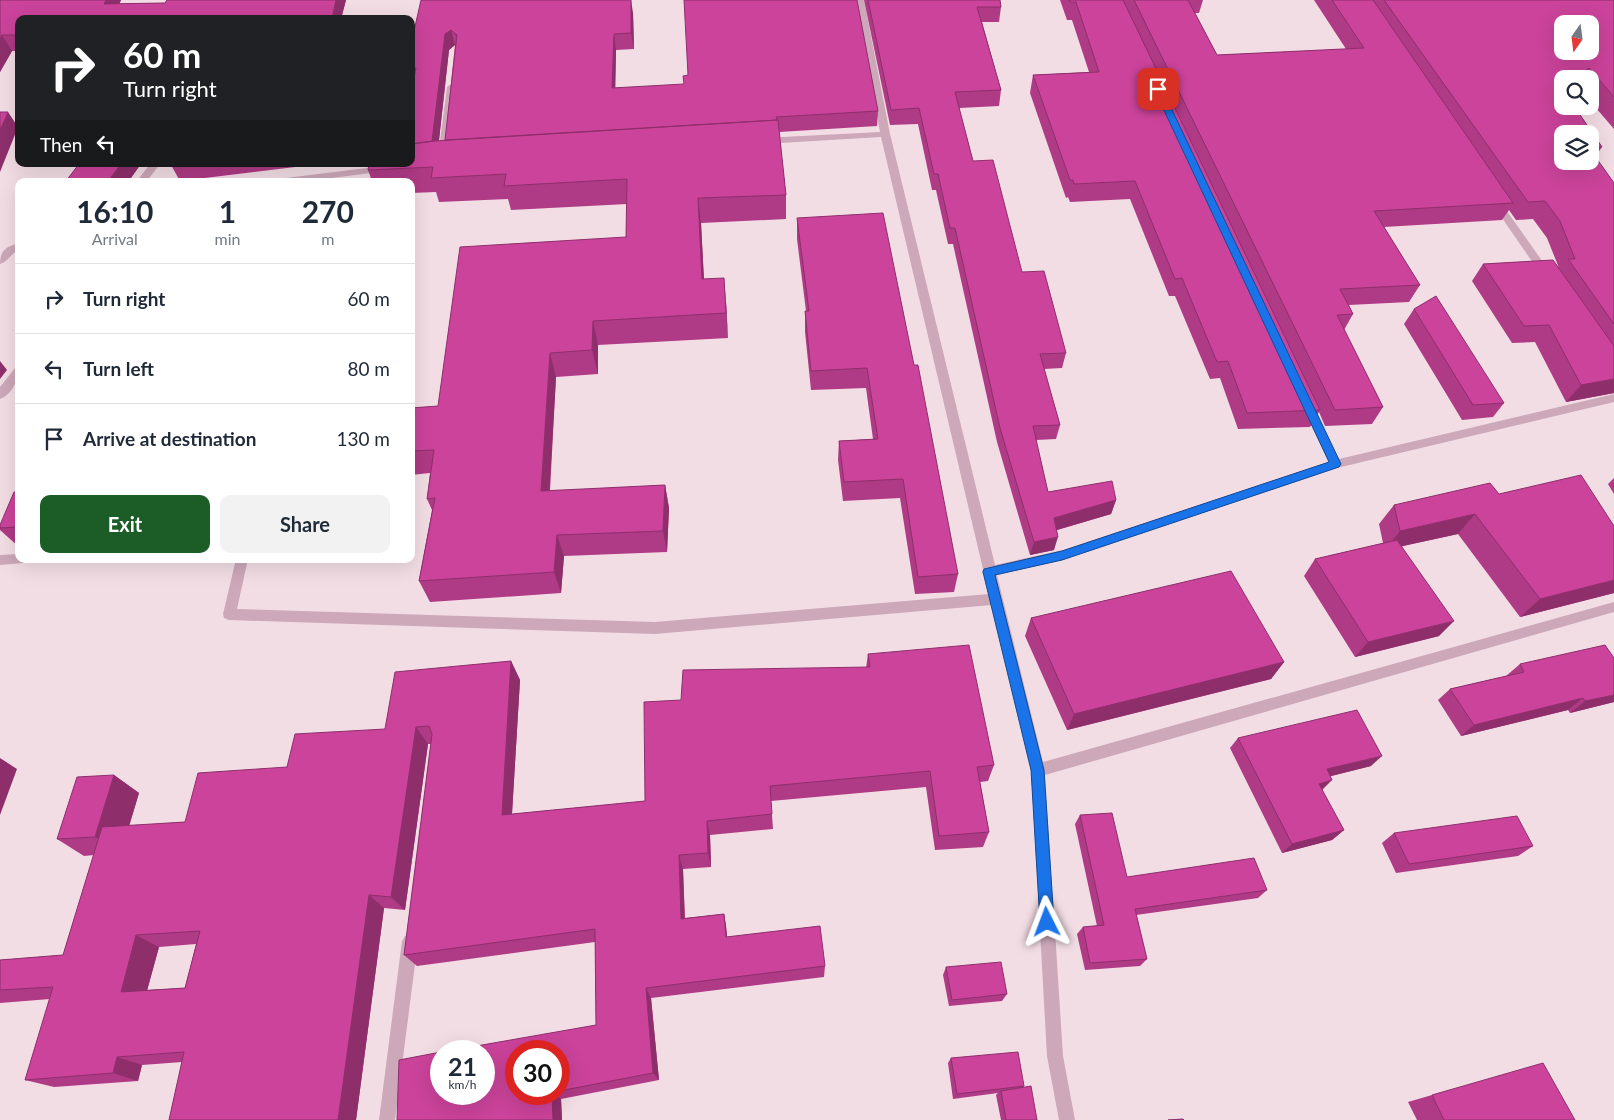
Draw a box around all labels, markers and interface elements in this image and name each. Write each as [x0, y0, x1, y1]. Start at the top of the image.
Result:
north arrow [1554, 15, 1599, 60]
map controls [1554, 15, 1599, 170]
text: 60 m [123, 33, 201, 75]
icon: right [40, 35, 105, 100]
pin [1137, 68, 1179, 110]
button: search [1554, 70, 1599, 115]
text: Turn right [123, 75, 217, 102]
icon: arrive [1144, 75, 1172, 103]
button: layers [1554, 125, 1599, 170]
icon: left [92, 130, 120, 158]
text: Then [40, 133, 82, 156]
text: 16:10 [76, 193, 153, 229]
text: 1 [219, 193, 236, 229]
text: 270 [302, 193, 354, 229]
text: Arrival [92, 229, 138, 248]
text: min [215, 229, 241, 248]
text: m [321, 229, 334, 248]
icon: right [40, 285, 68, 313]
text: Turn right [83, 287, 165, 310]
text: 60 m [347, 287, 390, 310]
icon: left [40, 355, 68, 383]
text: Turn left [83, 357, 154, 380]
text: 80 m [347, 357, 390, 380]
icon: arrive [40, 425, 68, 453]
text: Arrive at destination [83, 427, 256, 450]
text: 130 m [336, 427, 390, 450]
button: Exit [40, 495, 210, 553]
button: Share [220, 495, 390, 553]
position arrow [1020, 895, 1072, 947]
speed limit sign: 30 [505, 1040, 570, 1105]
text: 21 [448, 1051, 477, 1081]
text: km/h [448, 1077, 477, 1092]

